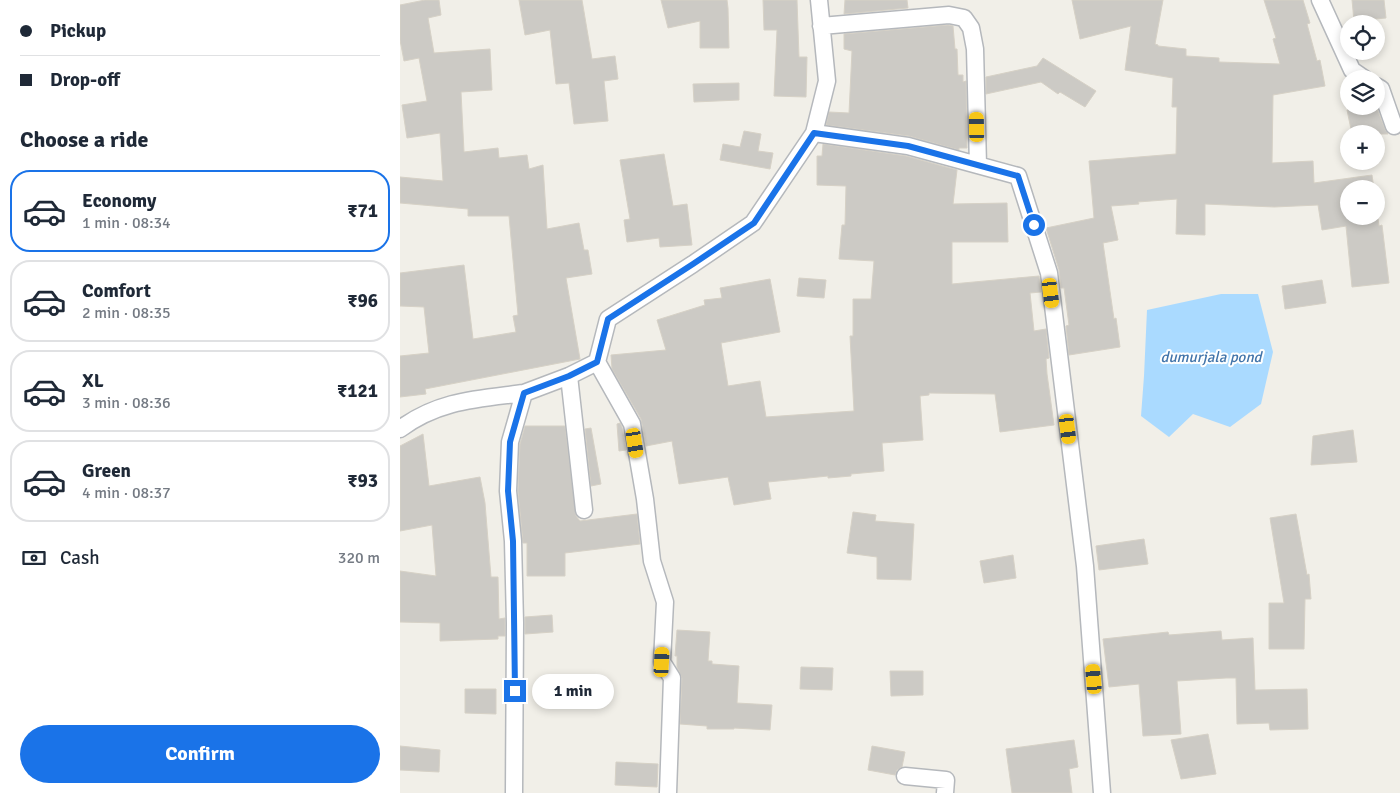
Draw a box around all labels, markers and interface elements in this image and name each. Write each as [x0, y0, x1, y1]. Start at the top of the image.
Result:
map controls [1340, 15, 1385, 225]
button: locate [1340, 15, 1385, 60]
text: Pickup [50, 19, 106, 43]
text: Drop-off [50, 68, 120, 92]
button: layers [1340, 70, 1385, 115]
car [969, 112, 984, 142]
button: + [1340, 125, 1385, 170]
text: Choose a ride [20, 126, 148, 153]
button: − [1340, 180, 1385, 225]
icon: car [22, 189, 67, 234]
text: Economy [82, 189, 156, 213]
text: ₹71 [347, 199, 378, 223]
text: 1 min · 08:34 [82, 213, 171, 233]
route start [1023, 214, 1045, 236]
car [1041, 277, 1060, 309]
icon: car [22, 279, 67, 324]
text: Comfort [82, 279, 151, 303]
text: ₹96 [347, 289, 378, 313]
text: 2 min · 08:35 [82, 303, 171, 323]
water label: dumurjala pond [1160, 348, 1264, 366]
icon: car [22, 369, 67, 414]
text: XL [82, 369, 104, 393]
text: ₹121 [337, 379, 378, 403]
text: 3 min · 08:36 [82, 393, 171, 413]
car [1058, 413, 1077, 445]
car [625, 427, 644, 459]
icon: car [22, 459, 67, 504]
text: Green [82, 459, 131, 483]
text: ₹93 [347, 469, 378, 493]
text: 4 min · 08:37 [82, 483, 171, 503]
icon: cash [20, 544, 48, 572]
text: Cash [60, 546, 100, 570]
text: 320 m [338, 548, 380, 568]
car [653, 647, 670, 677]
car [1085, 663, 1102, 695]
callout: 1 min [532, 674, 615, 708]
route end [504, 680, 526, 702]
text: 1 min [554, 681, 592, 701]
button: Confirm [20, 725, 380, 783]

